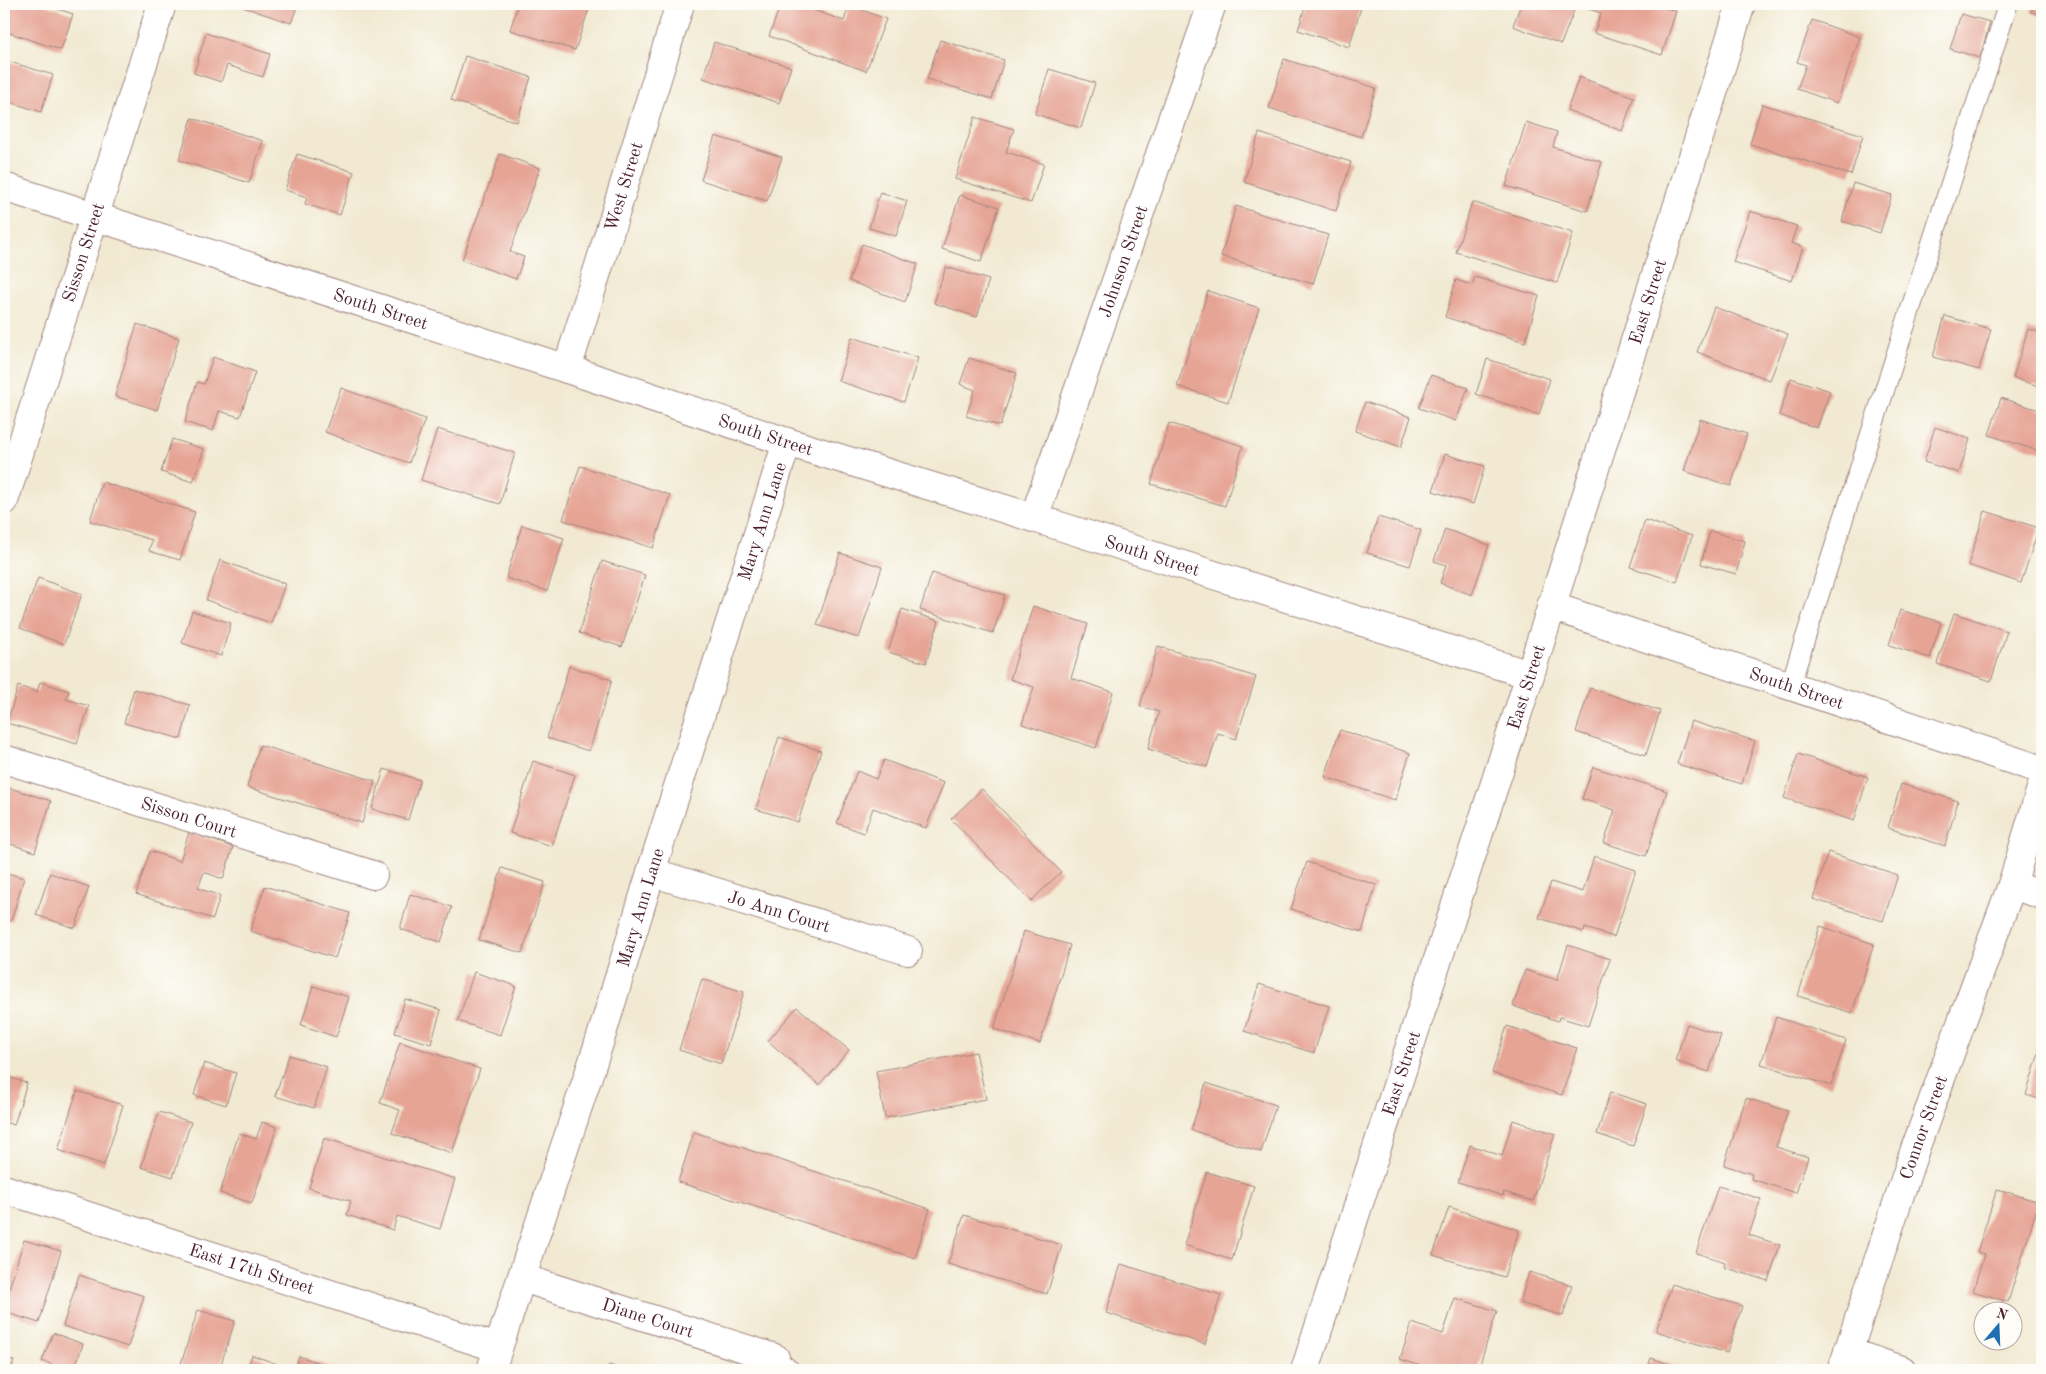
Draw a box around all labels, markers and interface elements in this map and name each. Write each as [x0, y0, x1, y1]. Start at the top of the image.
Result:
street label: West Street [602, 140, 647, 234]
street label: Sisson Street [60, 201, 108, 304]
street label: Johnson Street [1096, 203, 1152, 320]
street label: East Street [1627, 257, 1670, 347]
street label: South Street [331, 286, 430, 333]
street label: South Street [716, 412, 815, 459]
street label: Mary Ann Lane [736, 460, 790, 583]
street label: South Street [1102, 533, 1202, 580]
street label: East Street [1505, 642, 1549, 732]
street label: South Street [1747, 665, 1846, 713]
street label: Sisson Court [139, 795, 239, 842]
street label: Mary Ann Lane [615, 846, 668, 969]
street label: Jo Ann Court [725, 888, 832, 937]
street label: East Street [1380, 1029, 1424, 1118]
street label: Connor Street [1898, 1073, 1951, 1182]
street label: East 17th Street [186, 1241, 316, 1298]
street label: Diane Court [599, 1296, 696, 1342]
north arrow [1974, 1302, 2024, 1352]
text: N [1995, 1306, 2010, 1323]

